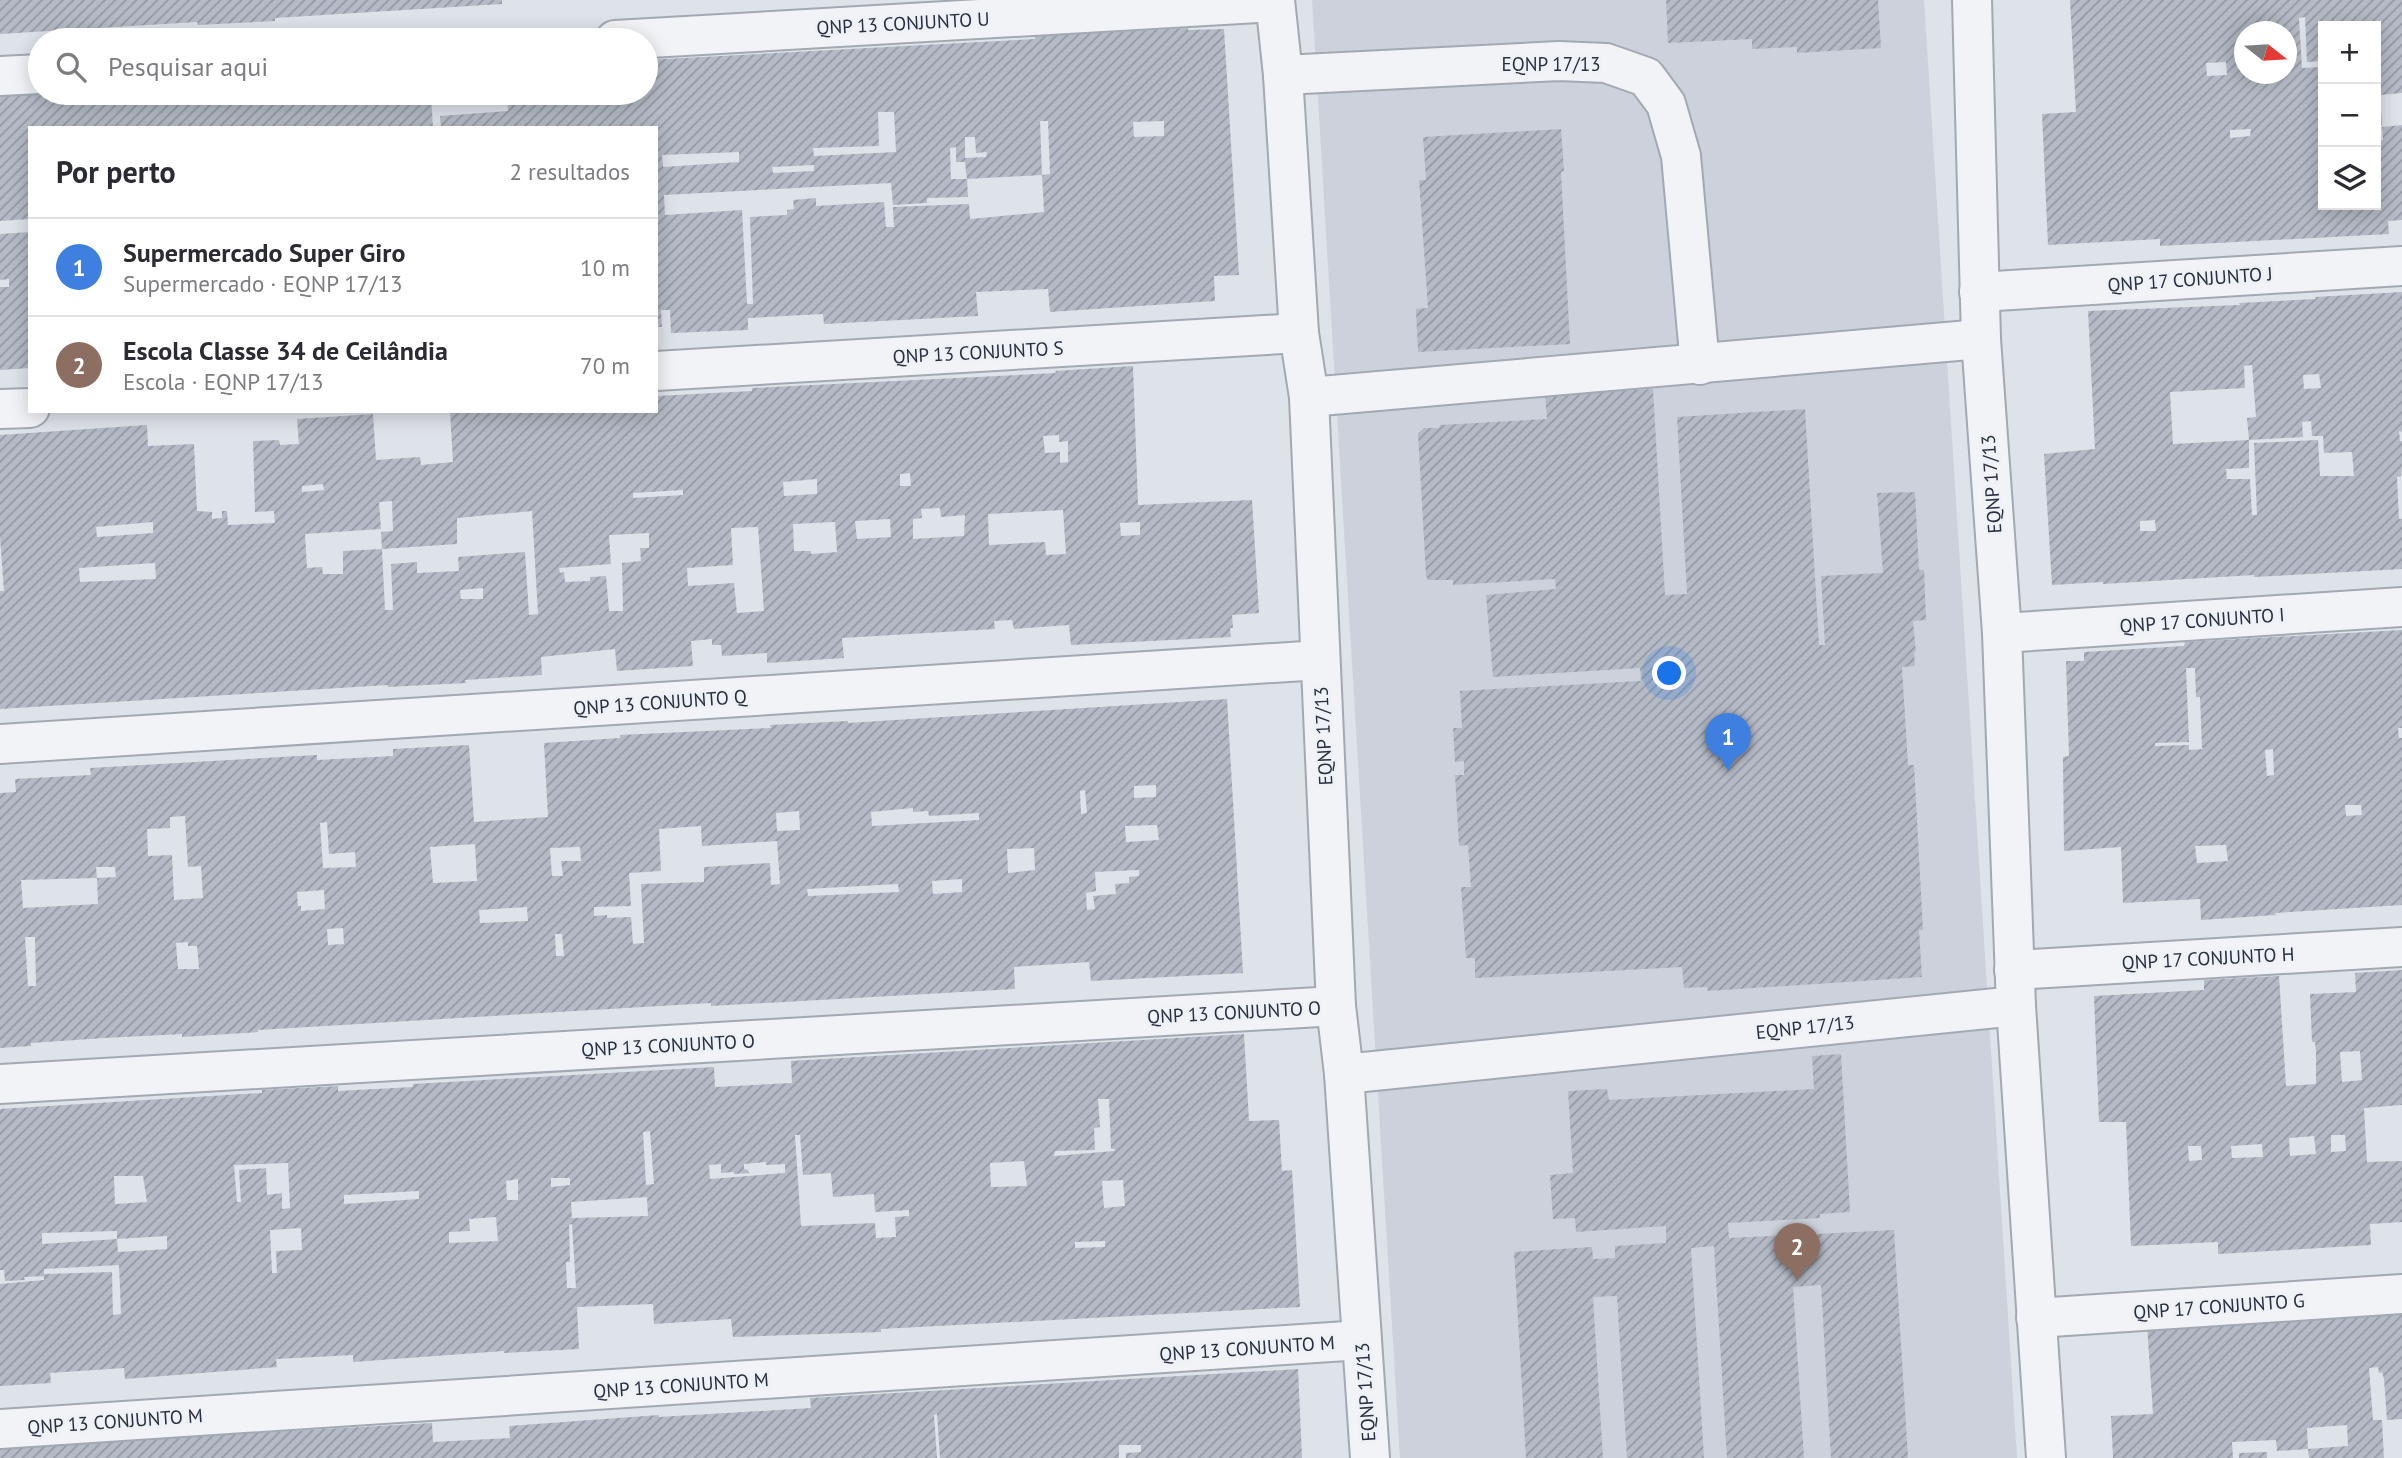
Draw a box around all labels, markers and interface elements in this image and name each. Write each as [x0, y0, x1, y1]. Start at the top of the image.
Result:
street label: QNP 13 CONJUNTO U [816, 6, 990, 40]
north arrow [2234, 21, 2297, 84]
map controls [2318, 21, 2381, 210]
button: + [2318, 21, 2381, 84]
search box [28, 28, 658, 105]
icon: search [52, 48, 90, 86]
text: Pesquisar aqui [108, 50, 268, 83]
street label: EQNP 17/13 [1501, 52, 1601, 76]
button: − [2318, 84, 2381, 147]
button: layers [2318, 147, 2381, 210]
text: Por perto [56, 152, 176, 191]
text: 2 resultados [509, 157, 630, 186]
text: Supermercado Super Giro [123, 236, 405, 269]
text: 1 [72, 253, 86, 282]
text: 10 m [580, 253, 630, 282]
street label: QNP 17 CONJUNTO J [2107, 261, 2273, 297]
text: Supermercado · EQNP 17/13 [123, 269, 403, 298]
text: Escola Classe 34 de Ceilândia [123, 334, 448, 367]
street label: QNP 13 CONJUNTO S [892, 336, 1064, 368]
text: 2 [72, 351, 86, 380]
text: 70 m [580, 351, 630, 380]
text: Escola · EQNP 17/13 [123, 367, 324, 396]
street label: EQNP 17/13 [1976, 434, 2006, 534]
street label: QNP 17 CONJUNTO I [2119, 602, 2285, 638]
your location [1652, 656, 1686, 690]
street label: QNP 13 CONJUNTO Q [572, 684, 749, 720]
street label: EQNP 17/13 [1308, 686, 1338, 786]
pin: 1 [1705, 713, 1751, 771]
street label: QNP 17 CONJUNTO H [2121, 941, 2295, 975]
street label: QNP 13 CONJUNTO O [1146, 995, 1322, 1029]
street label: EQNP 17/13 [1754, 1010, 1856, 1044]
street label: QNP 13 CONJUNTO O [580, 1028, 756, 1062]
pin: 2 [1774, 1223, 1820, 1281]
street label: QNP 17 CONJUNTO G [2133, 1288, 2305, 1324]
street label: QNP 13 CONJUNTO M [1158, 1330, 1336, 1366]
street label: EQNP 17/13 [1350, 1342, 1380, 1442]
street label: QNP 13 CONJUNTO M [592, 1367, 770, 1403]
street label: QNP 13 CONJUNTO M [26, 1403, 204, 1439]

